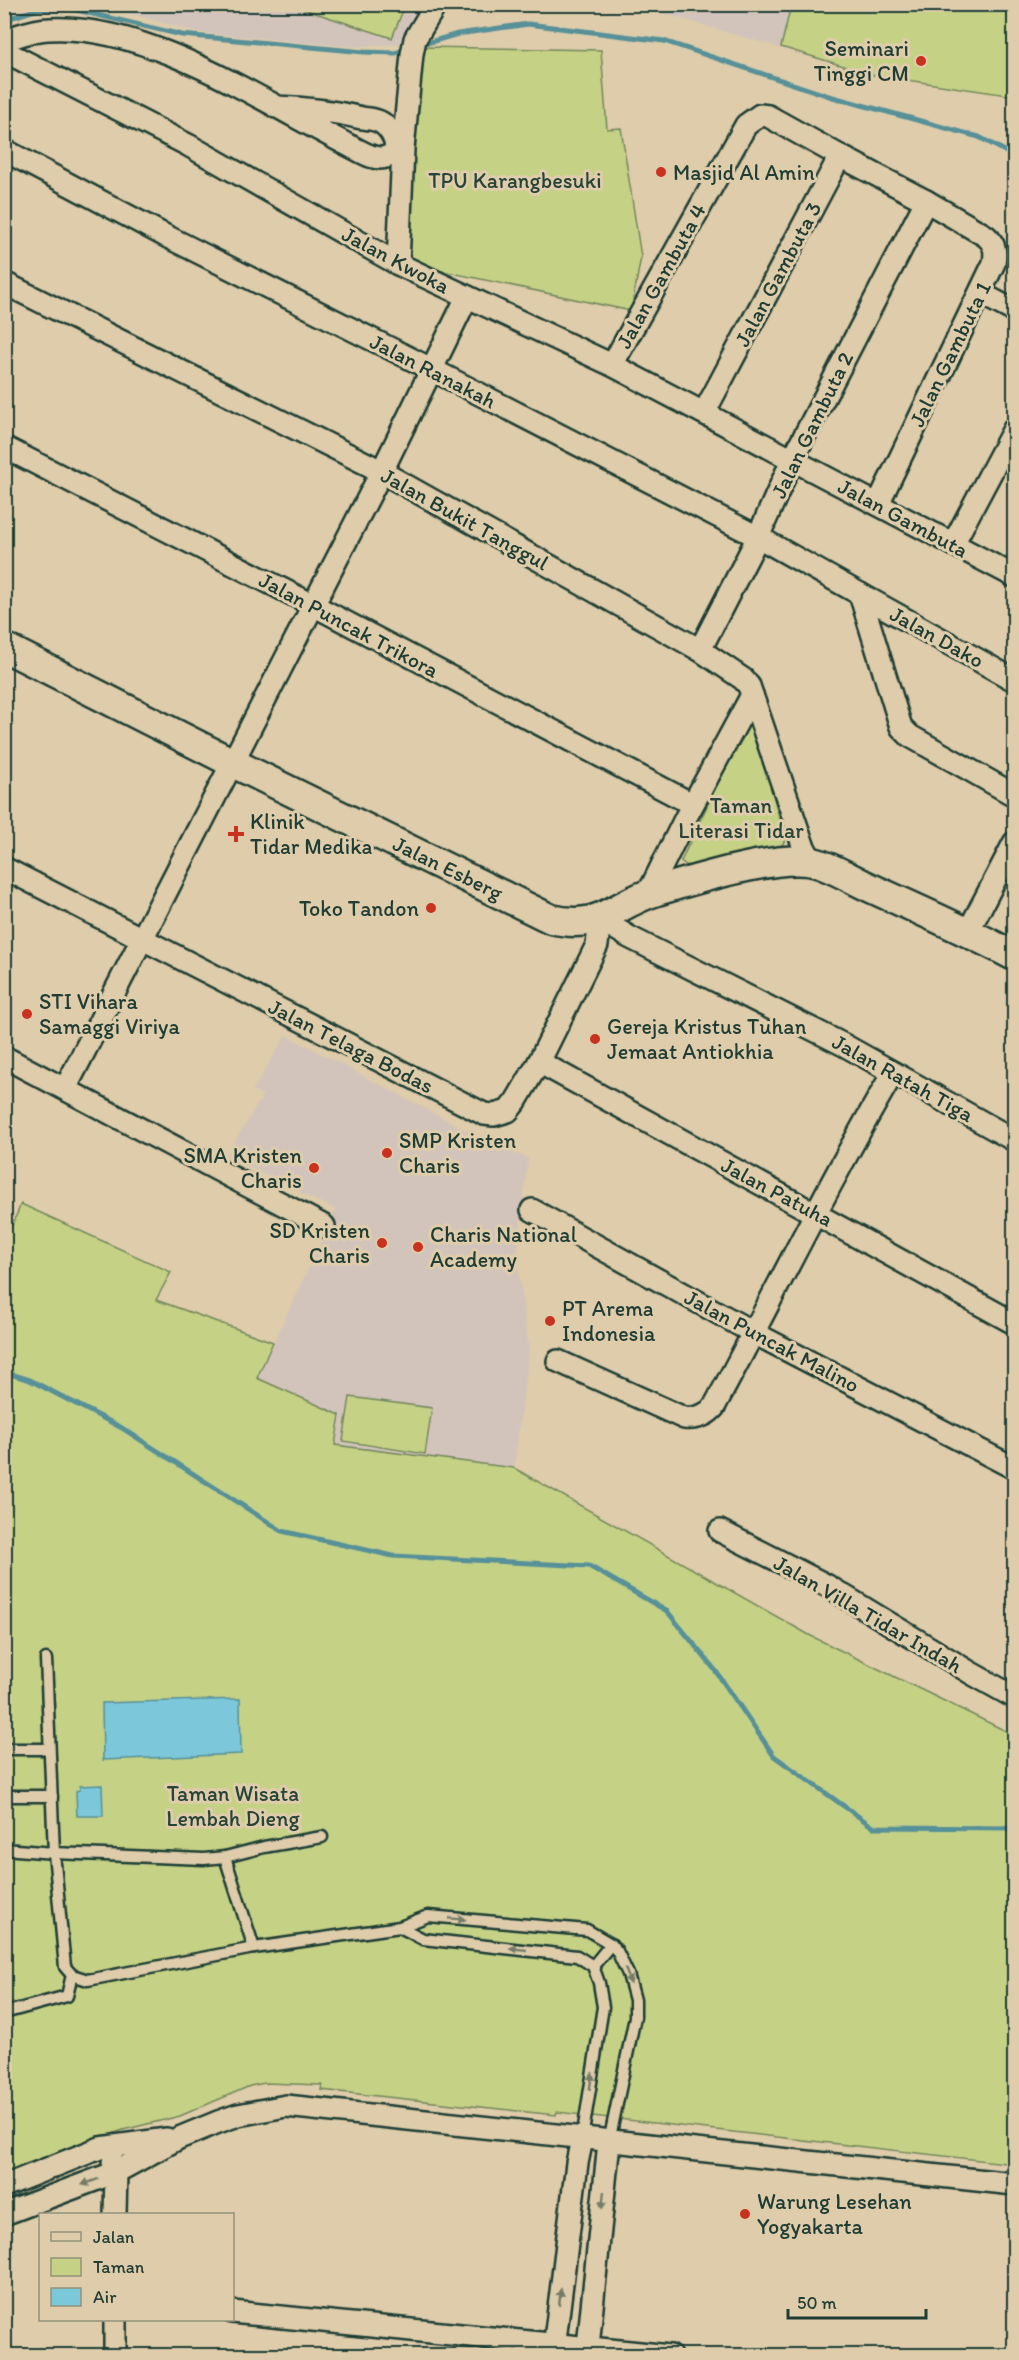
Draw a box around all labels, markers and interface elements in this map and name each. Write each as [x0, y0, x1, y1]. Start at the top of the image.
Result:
place label: Seminari Tinggi CM [814, 35, 909, 87]
marker: Seminari Tinggi CM [914, 54, 928, 68]
place label: Masjid Al Amin [673, 159, 815, 186]
marker: Masjid Al Amin [654, 165, 668, 179]
park label: TPU Karangbesuki [428, 167, 602, 194]
street label: Jalan Gambuta 3 [728, 197, 828, 351]
street label: Jalan Gambuta 4 [610, 199, 712, 353]
street label: Jalan Kwoka [337, 220, 455, 300]
street label: Jalan Gambuta 1 [903, 277, 997, 431]
street label: Jalan Ranakah [365, 328, 501, 414]
street label: Jalan Gambuta 2 [765, 347, 859, 503]
street label: Jalan Bukit Tanggul [376, 462, 554, 576]
street label: Jalan Gambuta [833, 472, 973, 564]
street label: Jalan Puncak Trikora [254, 566, 444, 684]
street label: Jalan Dako [885, 600, 989, 674]
park label: Taman Literasi Tidar [678, 792, 804, 844]
place label: Klinik Tidar Medika [250, 808, 373, 860]
marker: Klinik Tidar Medika [227, 825, 245, 843]
street label: Jalan Esberg [389, 830, 508, 907]
place label: Toko Tandon [299, 895, 420, 922]
marker: Toko Tandon [424, 901, 438, 915]
place label: STI Vihara Samaggi Viriya [39, 988, 180, 1040]
street label: Jalan Telaga Bodas [264, 993, 438, 1099]
marker: STI Vihara Samaggi Viriya [20, 1007, 34, 1021]
place label: Gereja Kristus Tuhan Jemaat Antiokhia [607, 1013, 807, 1065]
street label: Jalan Ratah Tiga [828, 1028, 979, 1128]
marker: Gereja Kristus Tuhan Jemaat Antiokhia [588, 1032, 602, 1046]
place label: SMP Kristen Charis [399, 1127, 517, 1179]
place label: SMA Kristen Charis [183, 1142, 303, 1194]
marker: SMP Kristen Charis [380, 1146, 394, 1160]
street label: Jalan Patuha [717, 1151, 838, 1233]
marker: SMA Kristen Charis [307, 1161, 321, 1175]
place label: SD Kristen Charis [269, 1217, 371, 1269]
place label: Charis National Academy [430, 1221, 577, 1273]
marker: SD Kristen Charis [375, 1236, 389, 1250]
marker: Charis National Academy [411, 1240, 425, 1254]
street label: Jalan Puncak Malino [680, 1283, 864, 1399]
place label: PT Arema Indonesia [562, 1295, 656, 1347]
marker: PT Arema Indonesia [543, 1314, 557, 1328]
street label: Jalan Villa Tidar Indah [769, 1549, 967, 1679]
park label: Taman Wisata Lembah Dieng [166, 1780, 300, 1832]
one-way arrow [448, 1914, 467, 1924]
one-way arrow [509, 1945, 528, 1954]
one-way arrow [624, 1967, 634, 1985]
one-way arrow [586, 2071, 595, 2090]
one-way arrow [80, 2177, 98, 2187]
place label: Warung Lesehan Yogyakarta [757, 2188, 912, 2240]
one-way arrow [598, 2190, 607, 2209]
marker: Warung Lesehan Yogyakarta [738, 2207, 752, 2221]
legend [39, 2213, 234, 2321]
text: Jalan [93, 2226, 135, 2248]
text: Taman [93, 2256, 145, 2278]
scale bar [788, 2282, 926, 2320]
text: Air [93, 2286, 117, 2308]
one-way arrow [555, 2288, 565, 2307]
text: 50 m [797, 2292, 837, 2314]

